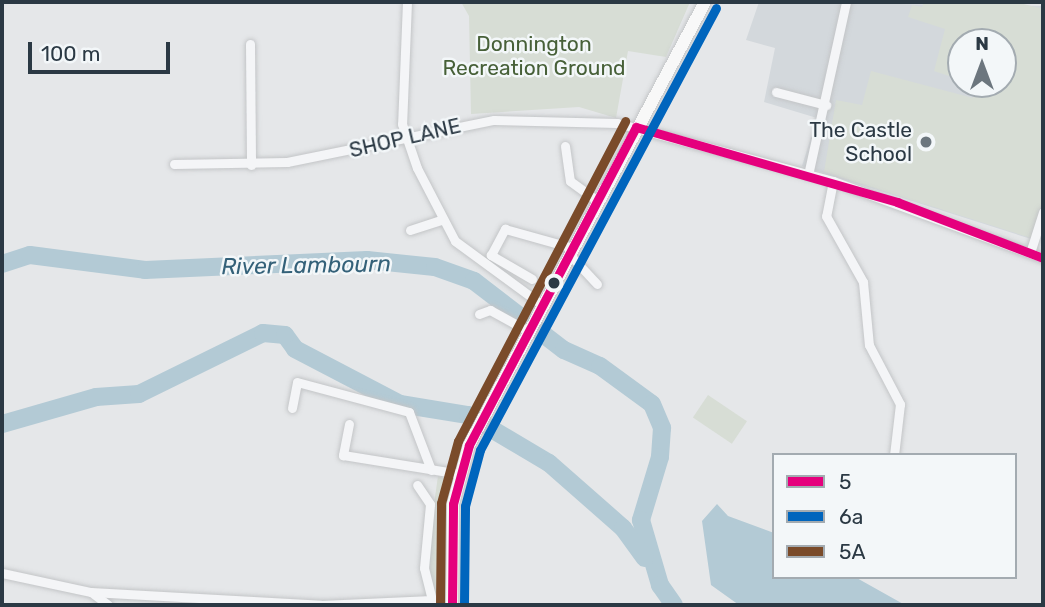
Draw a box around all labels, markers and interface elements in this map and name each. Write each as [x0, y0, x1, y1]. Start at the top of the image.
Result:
scale bar [32, 28, 173, 72]
north arrow [947, 28, 1017, 98]
park label: Donnington Recreation Ground [442, 31, 626, 81]
text: N [975, 32, 989, 55]
text: 100 m [41, 41, 100, 66]
street label: SHOP LANE [347, 113, 463, 163]
place label: The Castle School [809, 117, 912, 167]
marker: The Castle School [918, 134, 934, 150]
water label: River Lambourn [221, 250, 391, 280]
unlabelled marker [547, 276, 561, 290]
legend [772, 453, 1017, 579]
text: 5 [839, 469, 851, 494]
text: 6a [839, 504, 863, 529]
text: 5A [839, 539, 866, 564]

